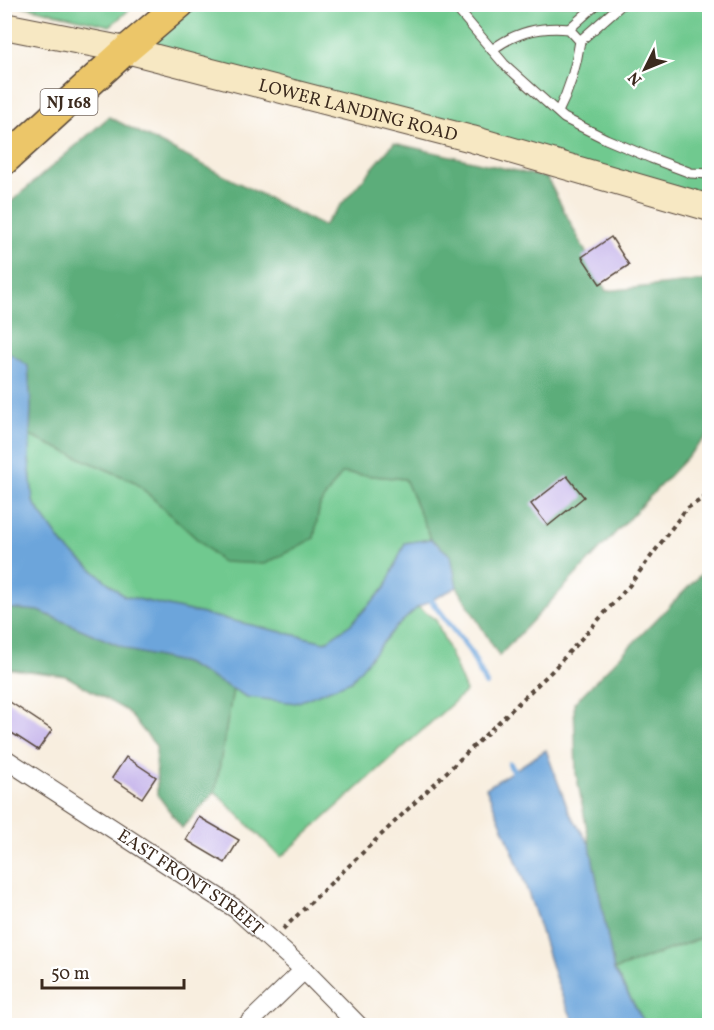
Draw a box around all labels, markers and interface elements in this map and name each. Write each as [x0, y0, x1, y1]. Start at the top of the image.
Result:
north arrow [615, 39, 675, 99]
text: N [623, 66, 648, 90]
street label: LOWER LANDING ROAD [256, 74, 460, 149]
road number: NJ 168 [40, 89, 98, 115]
street label: EAST FRONT STREET [112, 824, 268, 942]
scale bar [42, 952, 184, 990]
text: 50 m [51, 962, 90, 987]

